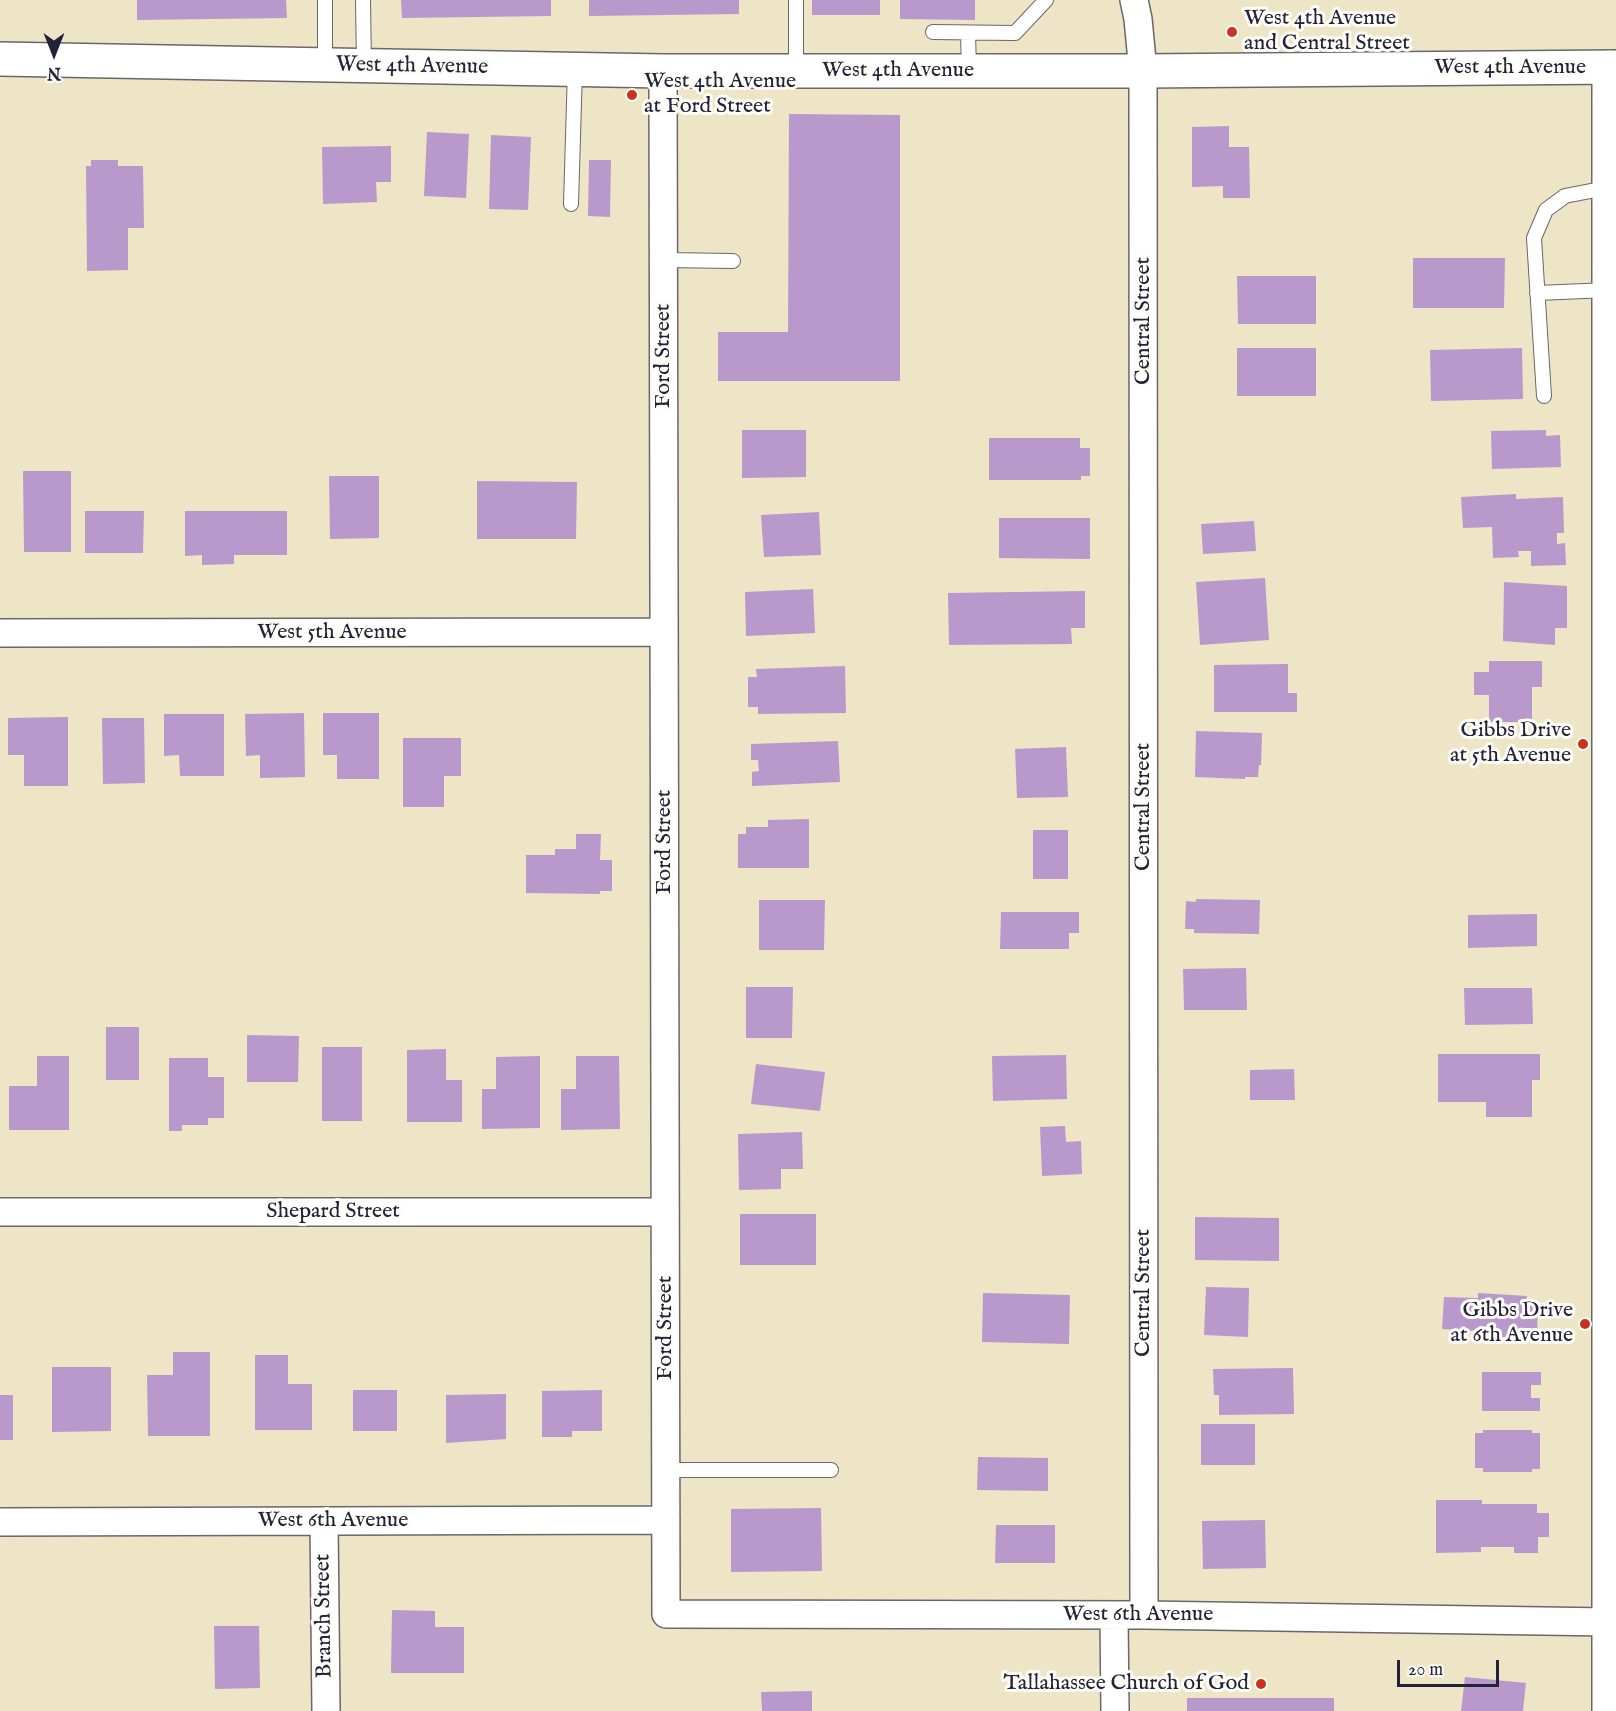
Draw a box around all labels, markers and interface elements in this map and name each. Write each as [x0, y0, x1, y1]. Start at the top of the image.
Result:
place label: West 4th Avenue and Central Street [1244, 6, 1410, 57]
north arrow [24, 24, 84, 84]
marker: West 4th Avenue and Central Street [1225, 25, 1239, 39]
street label: West 4th Avenue [336, 52, 488, 82]
street label: West 4th Avenue [1434, 55, 1586, 81]
street label: West 4th Avenue [822, 58, 974, 84]
text: N [47, 62, 61, 82]
place label: West 4th Avenue at Ford Street [644, 69, 796, 120]
marker: West 4th Avenue at Ford Street [625, 88, 639, 102]
street label: Central Street [1131, 257, 1157, 385]
street label: Ford Street [651, 304, 677, 408]
street label: West 5th Avenue [257, 620, 407, 646]
place label: Gibbs Drive at 5th Avenue [1450, 718, 1571, 770]
marker: Gibbs Drive at 5th Avenue [1576, 737, 1590, 751]
street label: Central Street [1131, 743, 1157, 871]
street label: Ford Street [652, 790, 678, 894]
street label: Shepard Street [266, 1199, 400, 1225]
street label: Central Street [1131, 1229, 1157, 1357]
street label: Ford Street [653, 1276, 679, 1380]
place label: Gibbs Drive at 6th Avenue [1451, 1298, 1573, 1350]
marker: Gibbs Drive at 6th Avenue [1578, 1317, 1592, 1331]
street label: West 6th Avenue [258, 1508, 408, 1534]
street label: Branch Street [311, 1554, 339, 1678]
street label: West 6th Avenue [1063, 1602, 1213, 1628]
scale bar [1400, 1648, 1502, 1686]
text: 20 m [1408, 1659, 1443, 1682]
place label: Tallahassee Church of God [1004, 1671, 1249, 1697]
marker: Tallahassee Church of God [1254, 1677, 1268, 1691]

